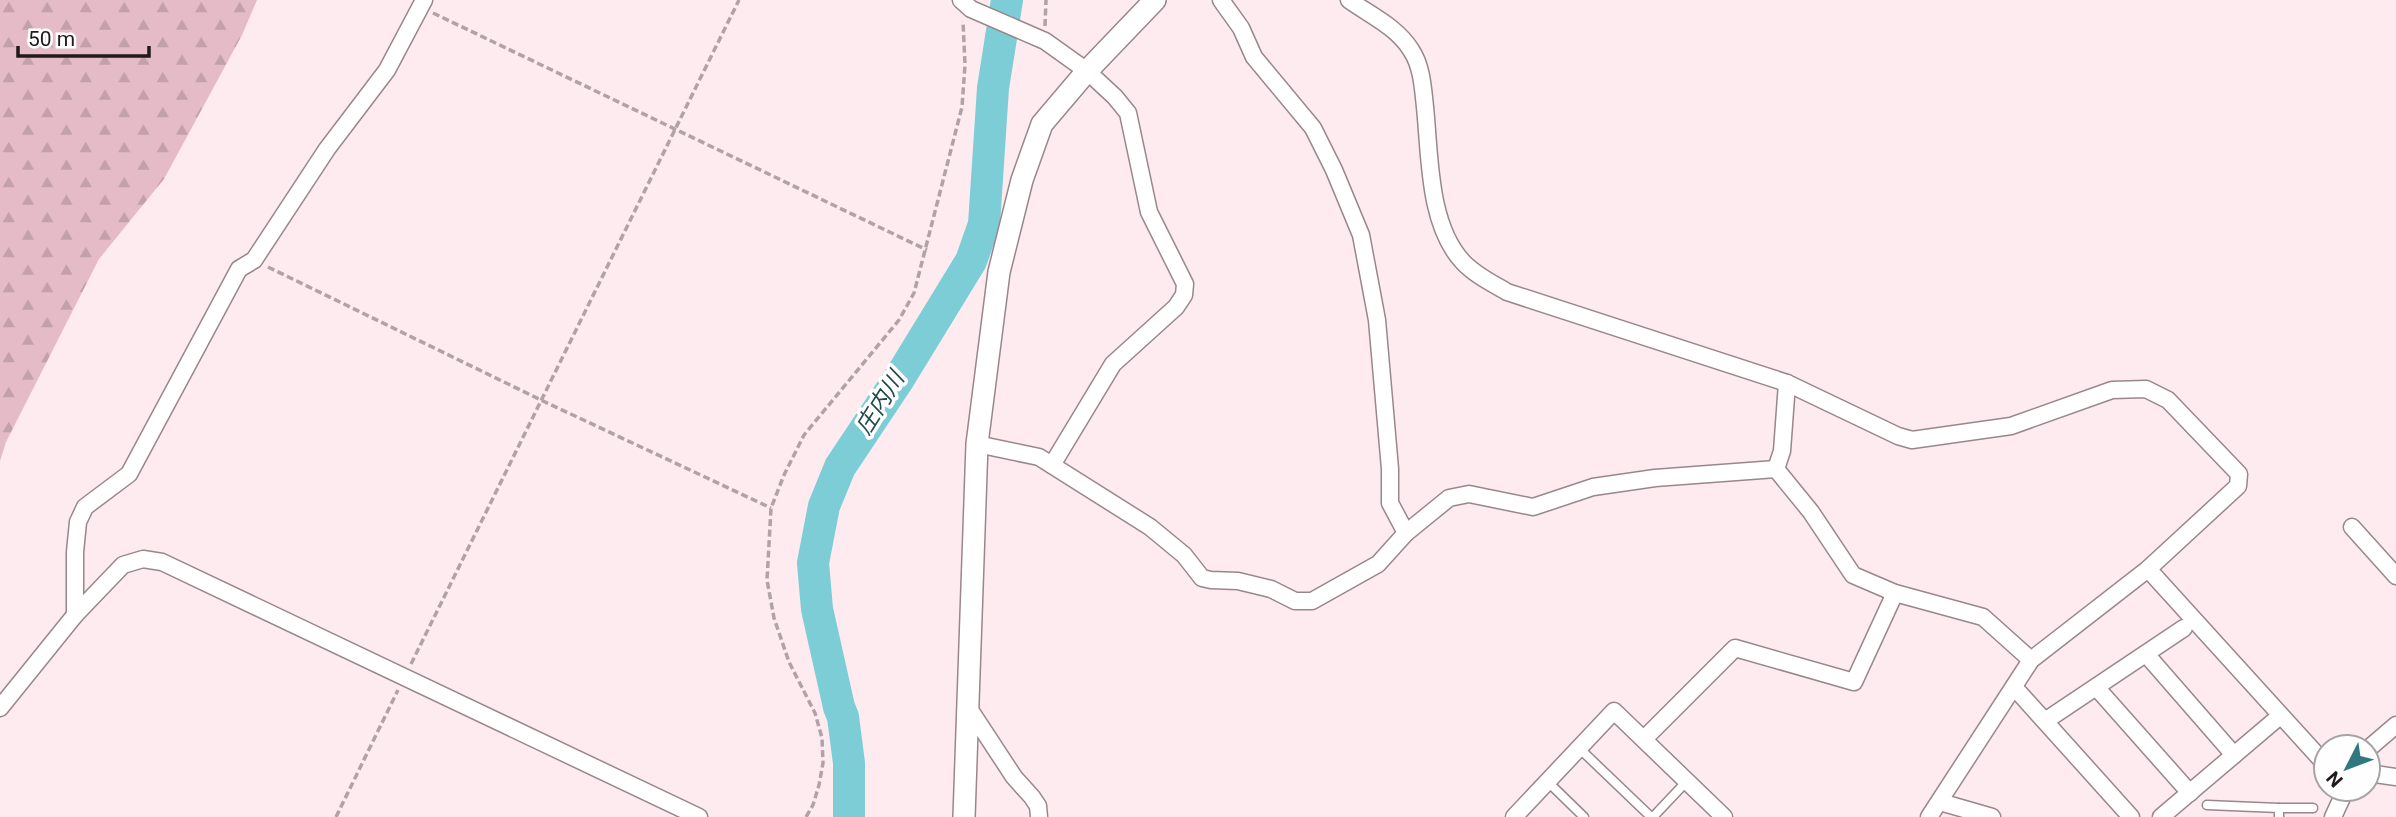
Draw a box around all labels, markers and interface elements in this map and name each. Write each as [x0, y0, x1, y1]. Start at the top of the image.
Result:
scale bar [18, 14, 149, 58]
text: 50 m [28, 27, 75, 51]
water label: 庄内川 [850, 364, 911, 439]
north arrow [2312, 733, 2382, 803]
text: N [2322, 766, 2348, 792]

